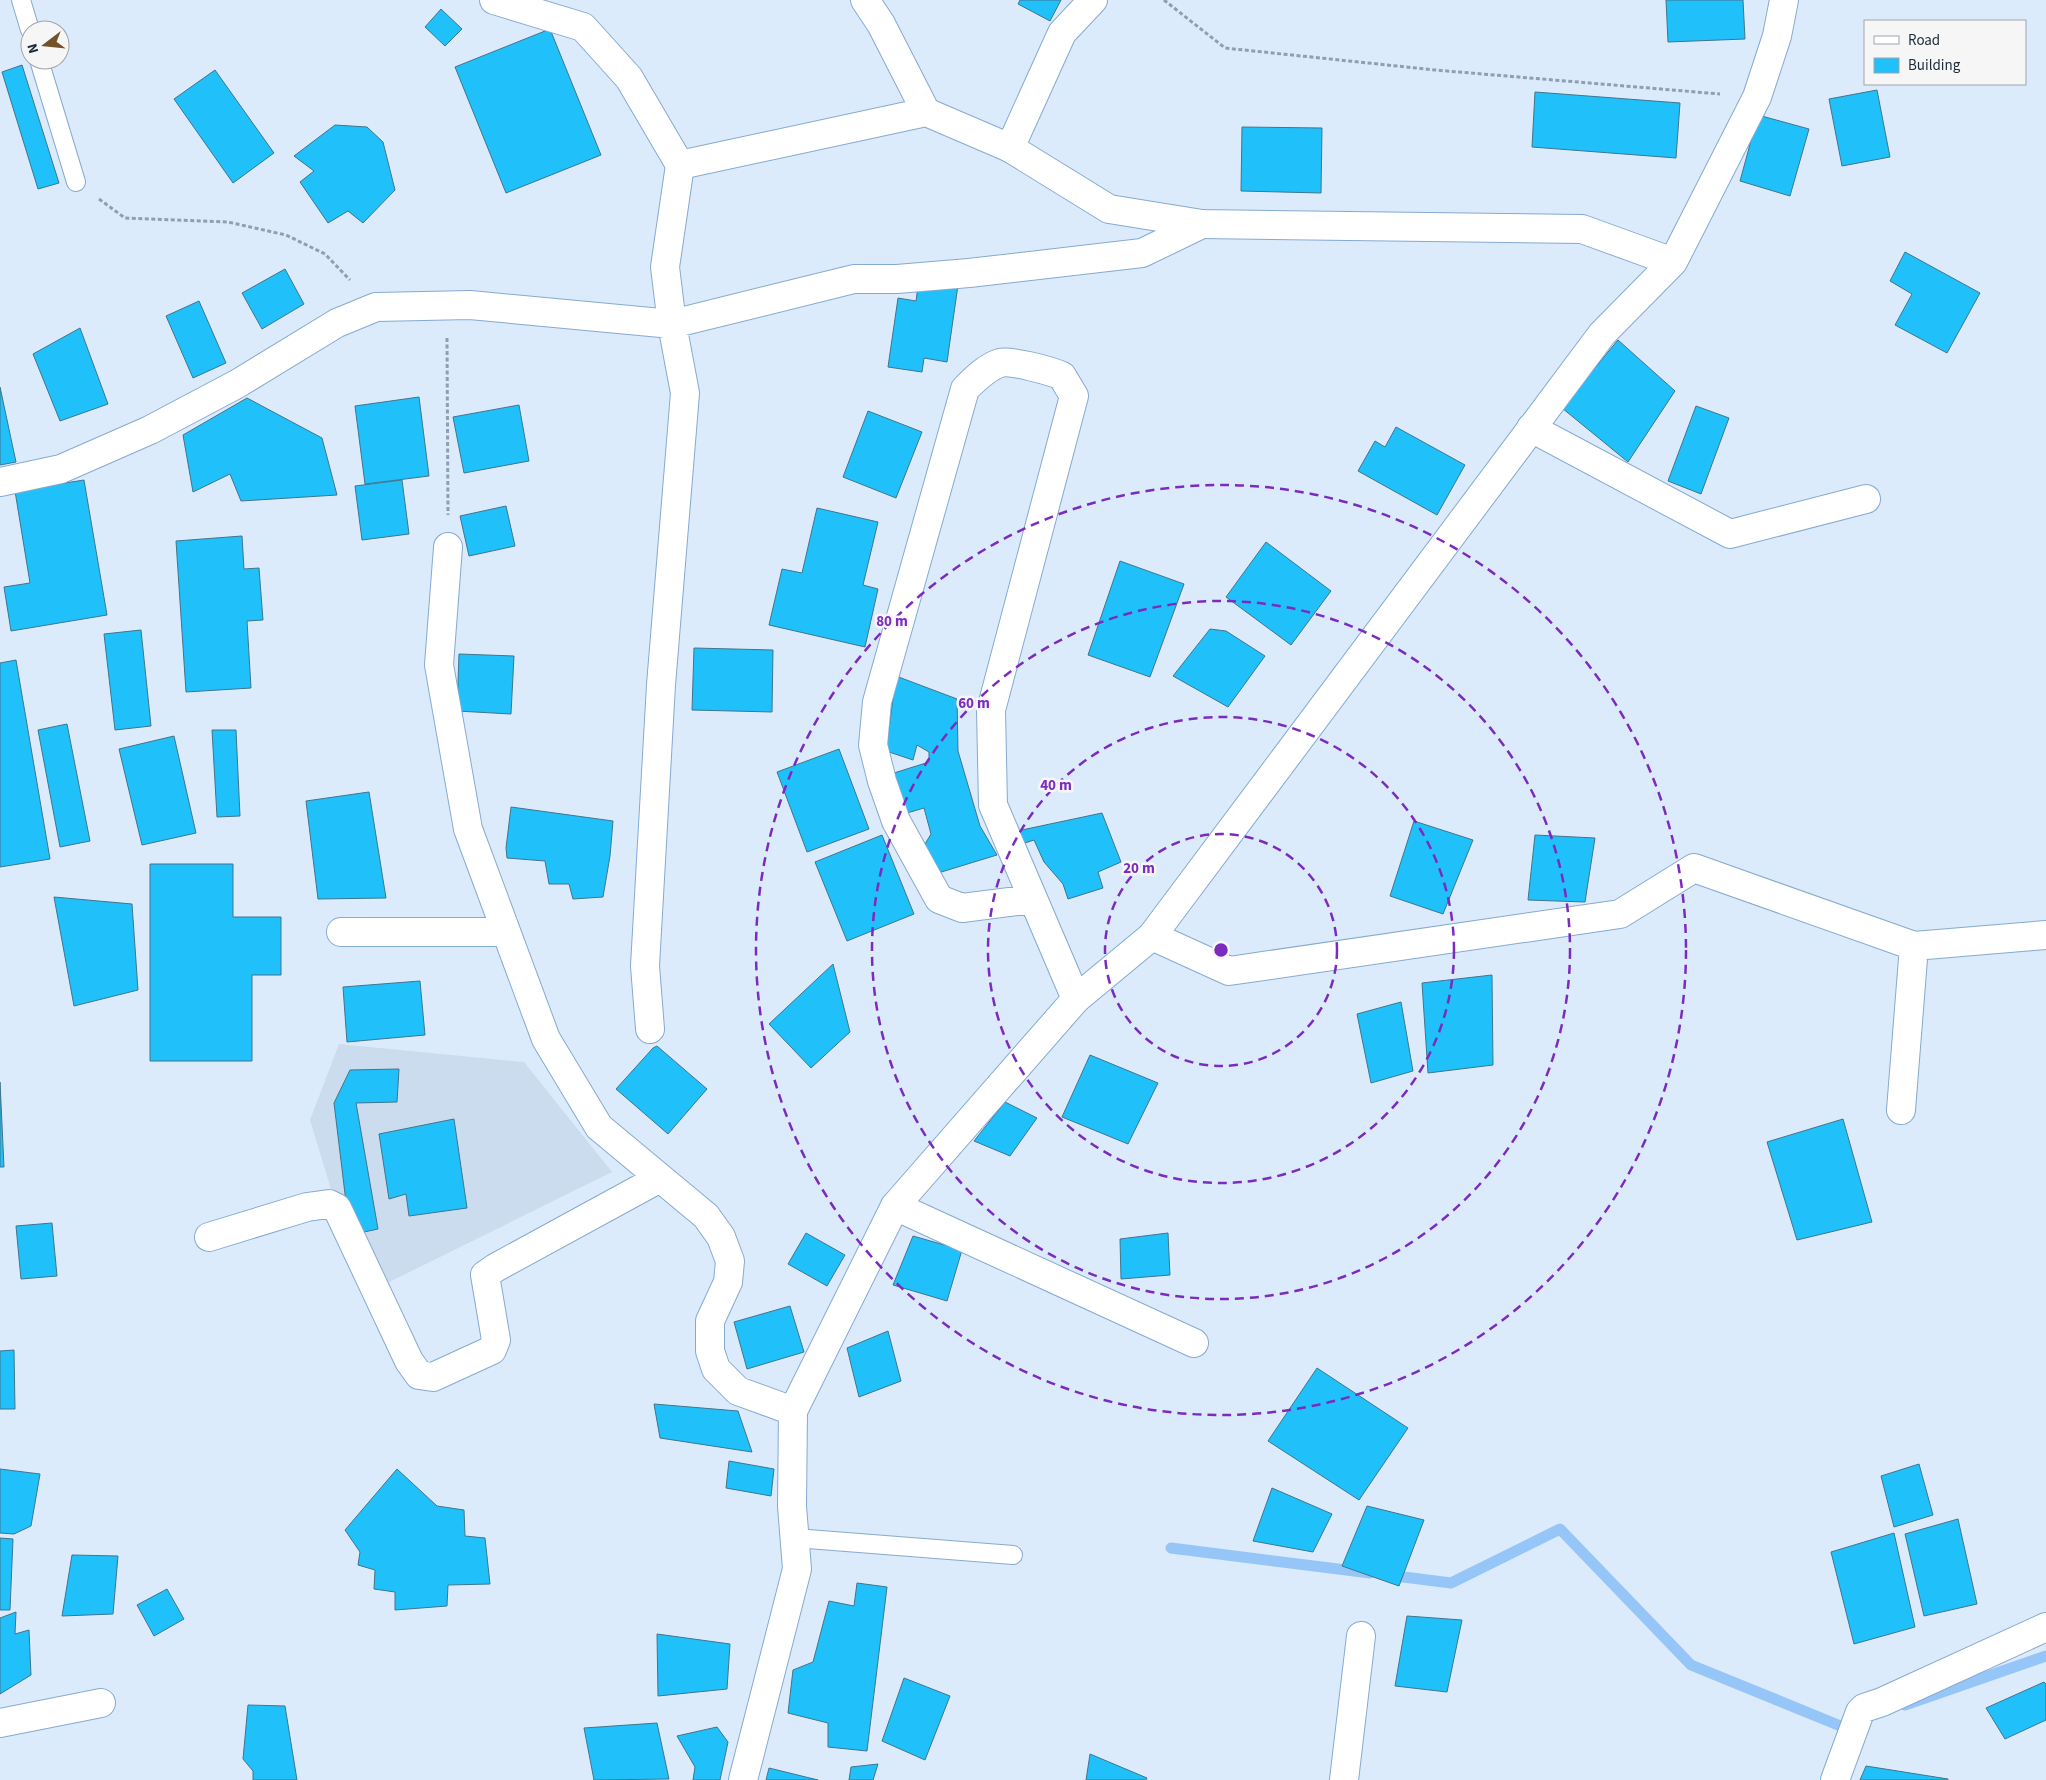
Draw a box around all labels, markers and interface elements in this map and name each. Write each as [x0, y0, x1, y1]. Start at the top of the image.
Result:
north arrow [20, 20, 70, 70]
legend [1864, 20, 2026, 85]
text: Road [1908, 30, 1940, 51]
text: N [23, 41, 44, 56]
text: Building [1908, 55, 1961, 76]
text: 80 m [876, 611, 908, 632]
text: 60 m [958, 693, 990, 714]
text: 40 m [1040, 775, 1072, 796]
text: 20 m [1123, 858, 1155, 879]
centre of rings [1212, 941, 1230, 959]

